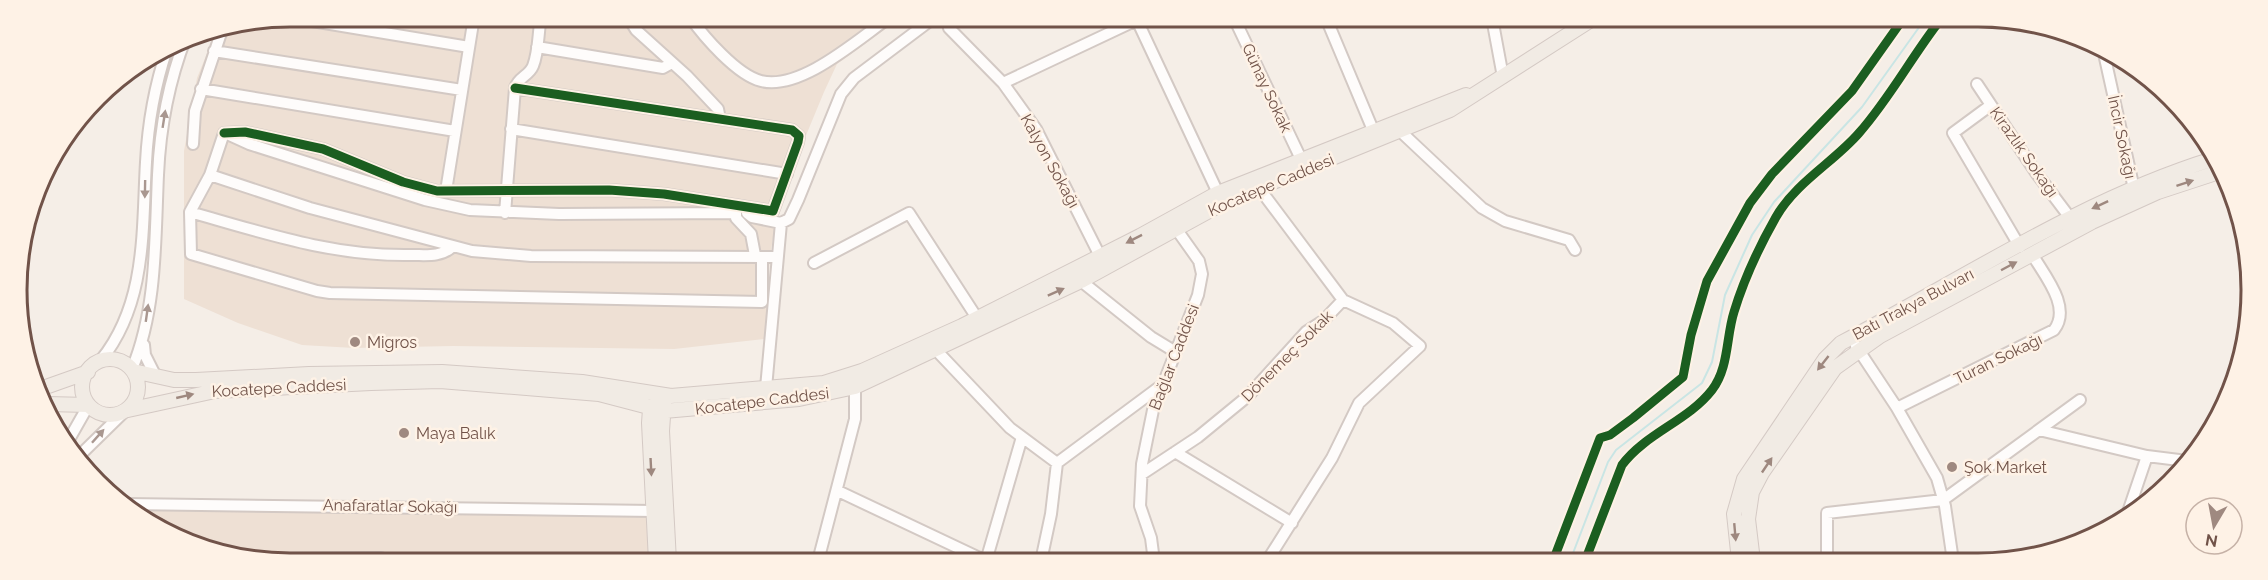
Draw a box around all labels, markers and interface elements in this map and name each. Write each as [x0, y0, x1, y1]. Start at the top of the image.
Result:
street label: Günay Sokak [1238, 40, 1296, 136]
street label: İncir Sokağı [2104, 93, 2141, 180]
street label: Kirazlık Sokağı [1986, 103, 2062, 201]
one-way arrow [160, 109, 169, 128]
street label: Kalyon Sokağı [1016, 111, 1084, 211]
street label: Kocatepe Caddesi [1205, 150, 1337, 220]
one-way arrow [2176, 178, 2194, 187]
one-way arrow [141, 179, 150, 198]
one-way arrow [2092, 200, 2109, 209]
one-way arrow [1125, 234, 1142, 244]
one-way arrow [2001, 261, 2018, 271]
street label: Batı Trakya Bulvarı [1849, 264, 1977, 344]
one-way arrow [1047, 287, 1065, 296]
street label: Bağlar Caddesi [1145, 301, 1203, 413]
one-way arrow [143, 303, 152, 322]
street label: Dönemeç Sokak [1237, 306, 1337, 406]
street label: Turan Sokağı [1951, 330, 2045, 388]
place label: Migros [367, 333, 417, 352]
marker: Migros [348, 335, 362, 349]
one-way arrow [1816, 355, 1829, 371]
street label: Kocatepe Caddesi [211, 375, 347, 401]
street label: Kocatepe Caddesi [694, 383, 830, 419]
one-way arrow [175, 390, 194, 400]
place label: Maya Balık [416, 424, 496, 443]
marker: Maya Balık [397, 426, 411, 440]
one-way arrow [91, 429, 104, 444]
one-way arrow [646, 458, 656, 477]
one-way arrow [1761, 458, 1773, 474]
place label: Şok Market [1964, 458, 2047, 477]
marker: Şok Market [1945, 460, 1959, 474]
street label: Anafaratlar Sokağı [323, 495, 457, 517]
north arrow [2184, 496, 2244, 556]
one-way arrow [1730, 523, 1740, 542]
text: N [2204, 530, 2219, 551]

